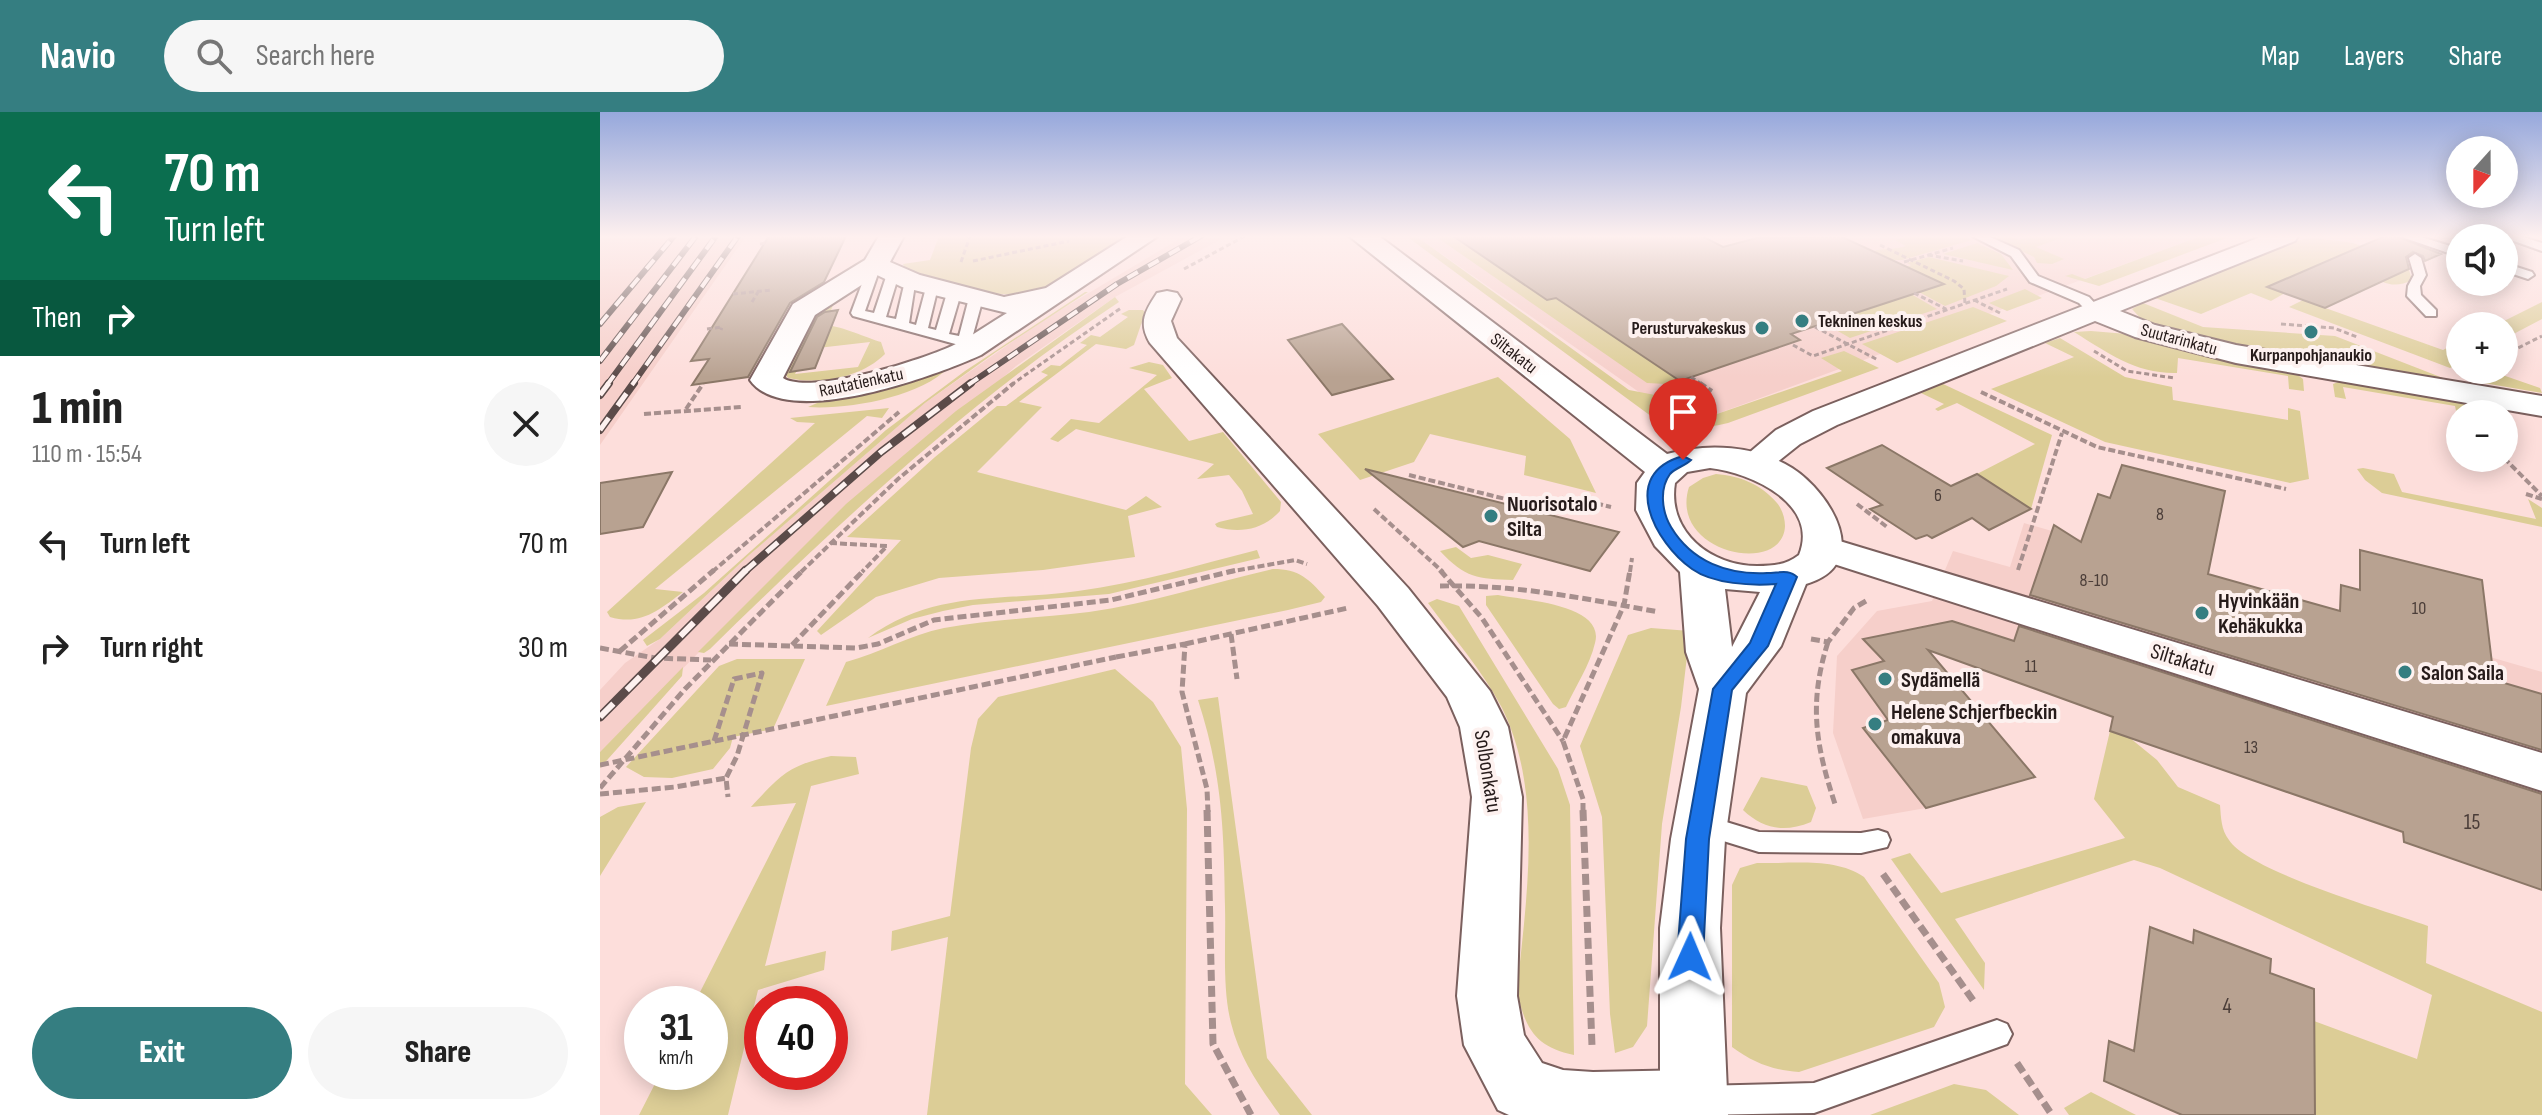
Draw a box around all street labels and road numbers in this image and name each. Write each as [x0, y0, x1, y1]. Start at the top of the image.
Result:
street label: Suutarinkatu [2138, 319, 2219, 360]
street label: Siltakatu [1486, 329, 1541, 378]
street label: Rautatienkatu [817, 363, 905, 402]
street label: Siltakatu [2147, 638, 2218, 683]
street label: Solbonkatu [1468, 728, 1507, 814]

